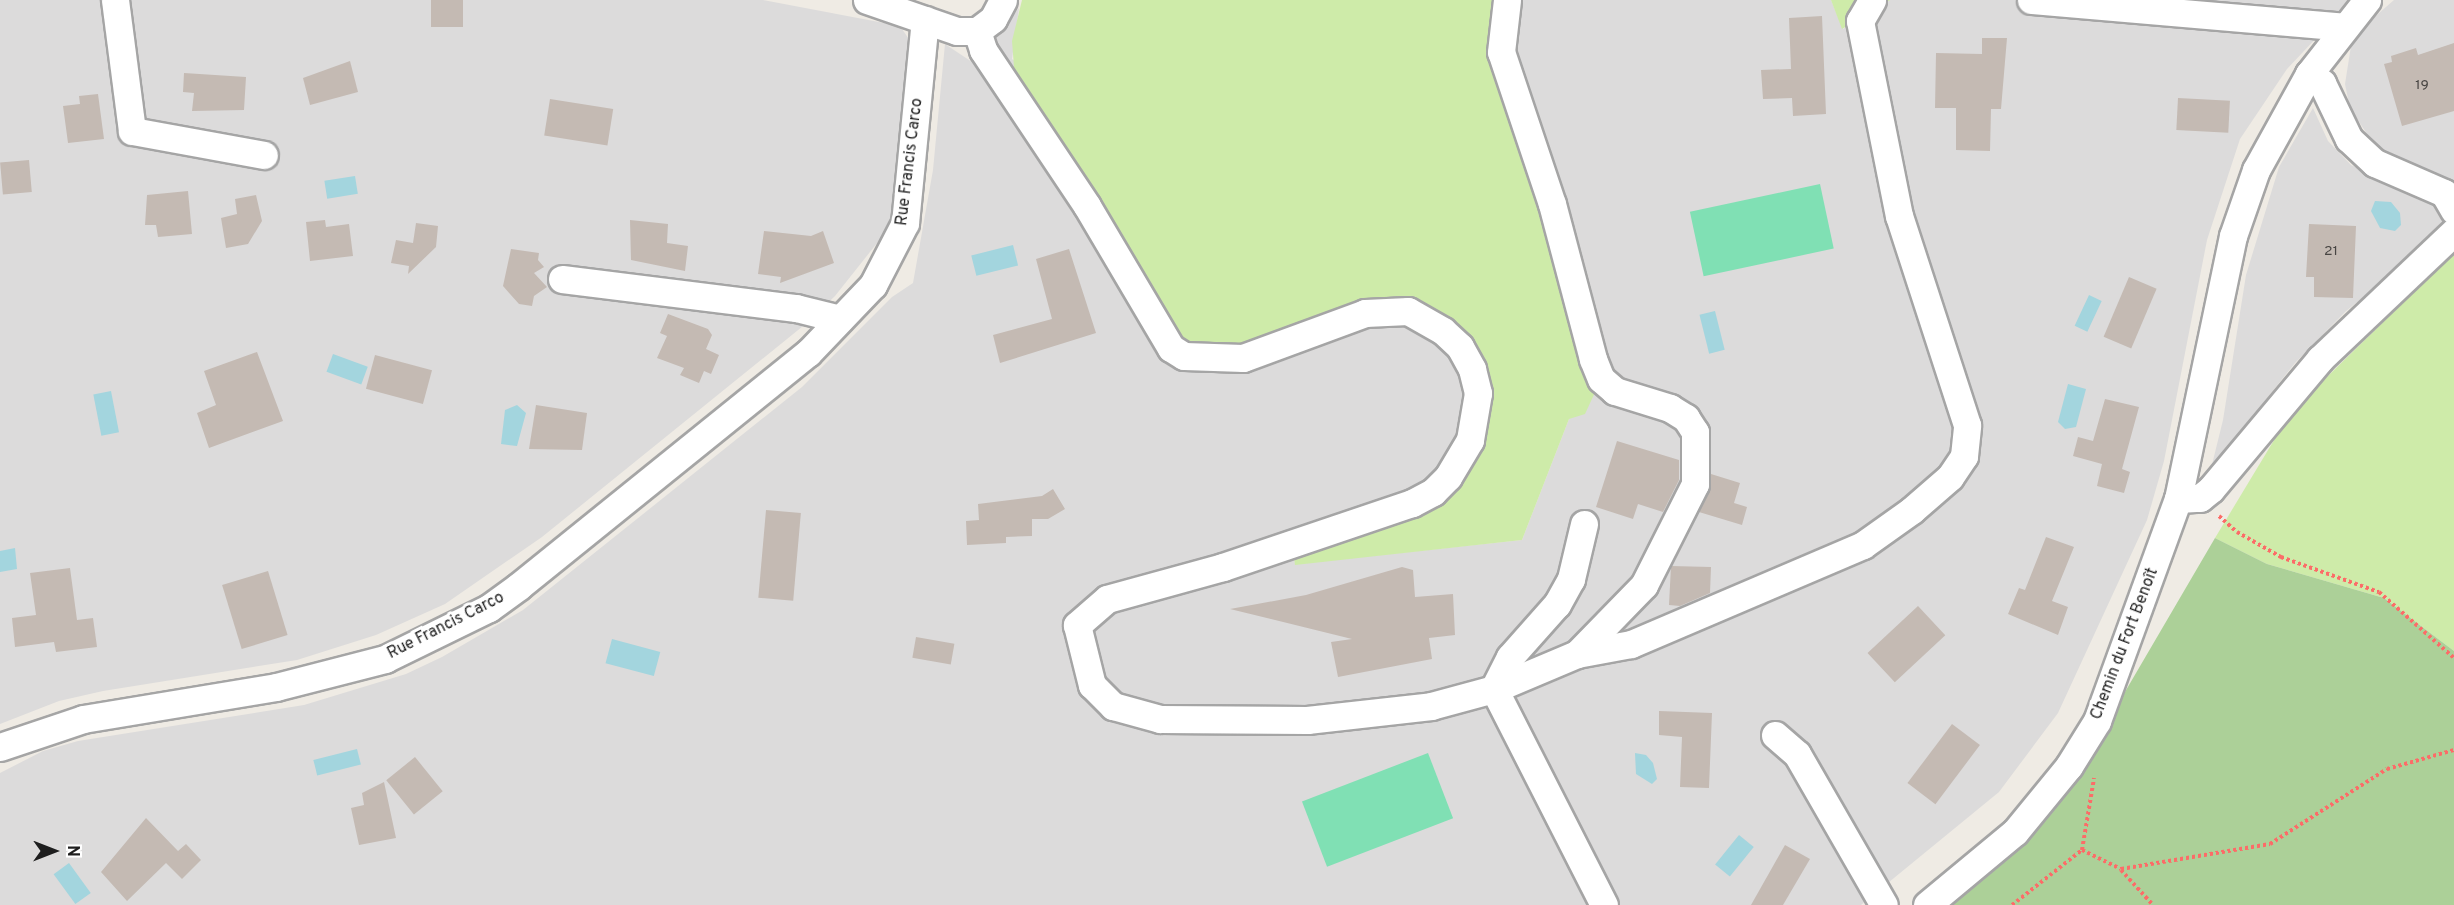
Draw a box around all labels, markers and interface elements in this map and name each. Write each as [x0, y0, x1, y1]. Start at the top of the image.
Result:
house number: 19 [2415, 78, 2429, 94]
street label: Rue Francis Carco [893, 97, 927, 227]
house number: 21 [2324, 244, 2338, 260]
street label: Chemin du Fort Benoît [2087, 565, 2163, 723]
street label: Rue Francis Carco [384, 588, 508, 664]
north arrow [24, 821, 84, 881]
text: N [62, 845, 82, 857]

